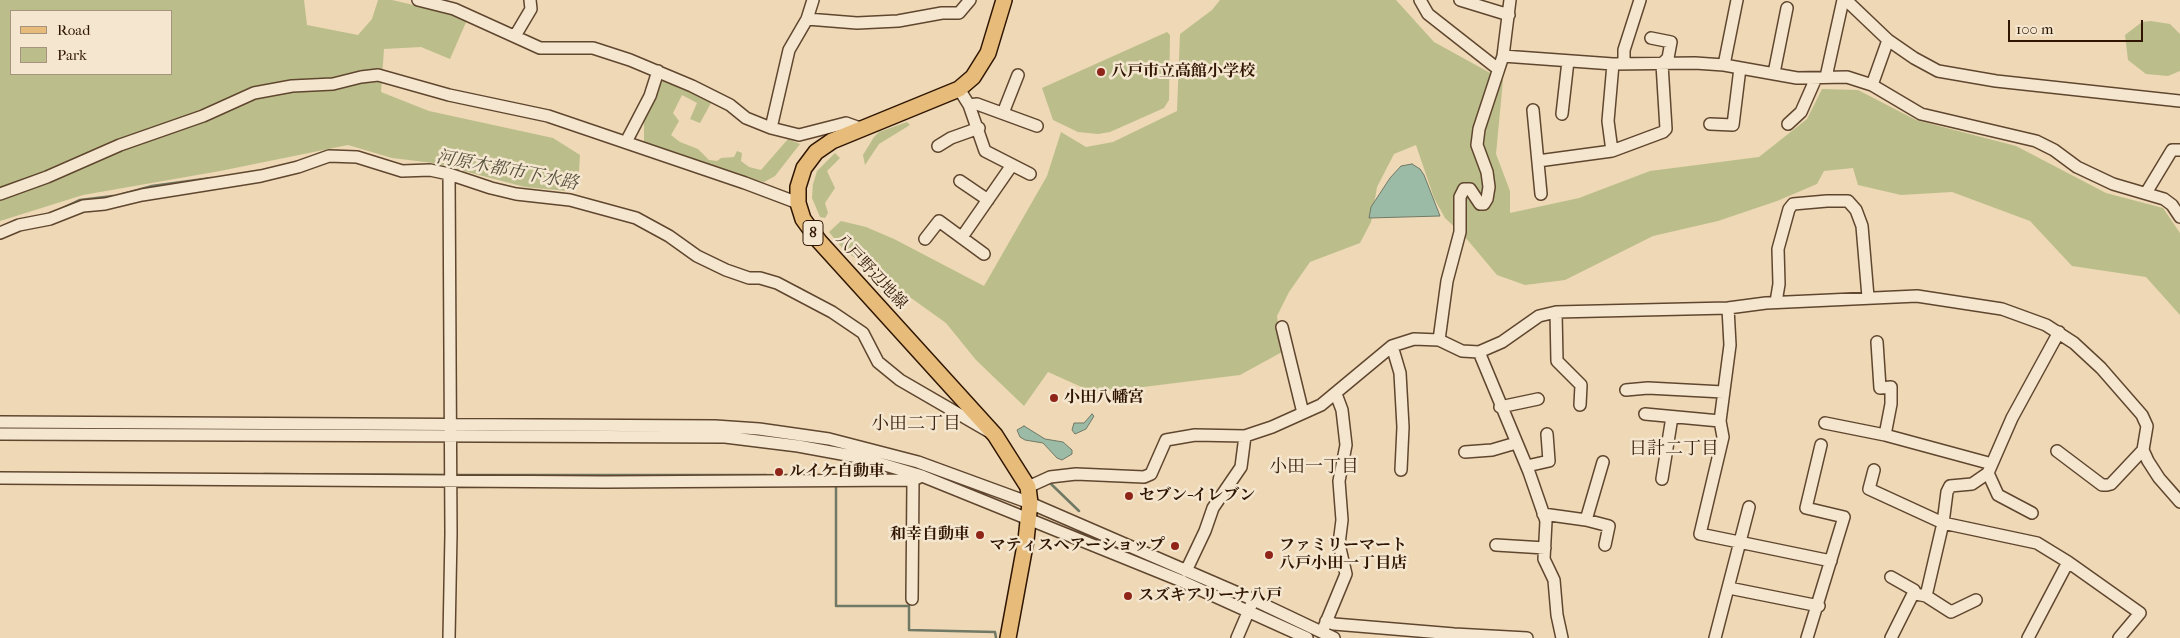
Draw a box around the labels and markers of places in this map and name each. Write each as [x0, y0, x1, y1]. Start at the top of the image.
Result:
place label: 八戸市立高館小学校 [1111, 62, 1255, 82]
marker: 八戸市立高館小学校 [1095, 66, 1107, 78]
place label: 小田八幡宮 [1064, 388, 1144, 408]
marker: 小田八幡宮 [1048, 392, 1060, 404]
place label: ルイケ自動車 [789, 462, 885, 482]
marker: ルイケ自動車 [773, 466, 785, 478]
place label: セブン-イレブン [1139, 486, 1255, 506]
marker: セブン-イレブン [1123, 490, 1135, 502]
place label: 和幸自動車 [890, 525, 970, 545]
marker: 和幸自動車 [974, 529, 986, 541]
place label: マティスヘアーショップ [989, 536, 1165, 556]
place label: ファミリーマート 八戸小田一丁目店 [1279, 536, 1407, 574]
marker: マティスヘアーショップ [1169, 540, 1181, 552]
marker: ファミリーマート 八戸小田一丁目店 [1263, 549, 1275, 561]
place label: スズキアリーナ八戸 [1138, 586, 1282, 606]
marker: スズキアリーナ八戸 [1122, 590, 1134, 602]

